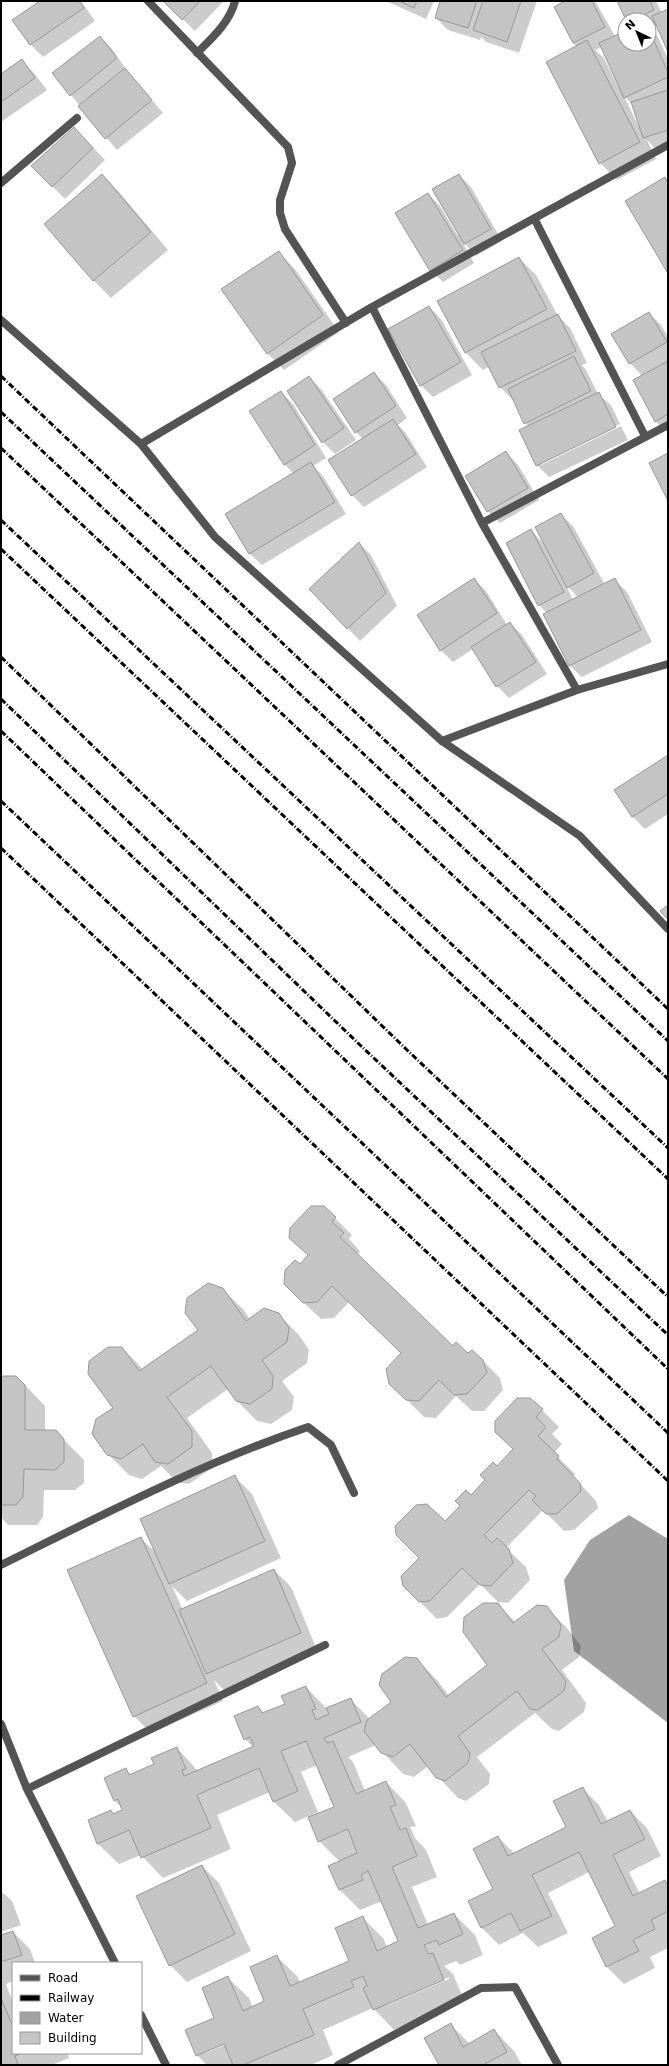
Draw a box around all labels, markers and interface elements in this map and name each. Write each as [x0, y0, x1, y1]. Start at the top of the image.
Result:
north arrow [617, 12, 657, 52]
text: N [623, 17, 638, 33]
legend [12, 1962, 142, 2054]
text: Road [48, 1971, 78, 1985]
text: Railway [48, 1991, 94, 2005]
text: Water [48, 2011, 84, 2025]
text: Building [48, 2031, 97, 2045]

